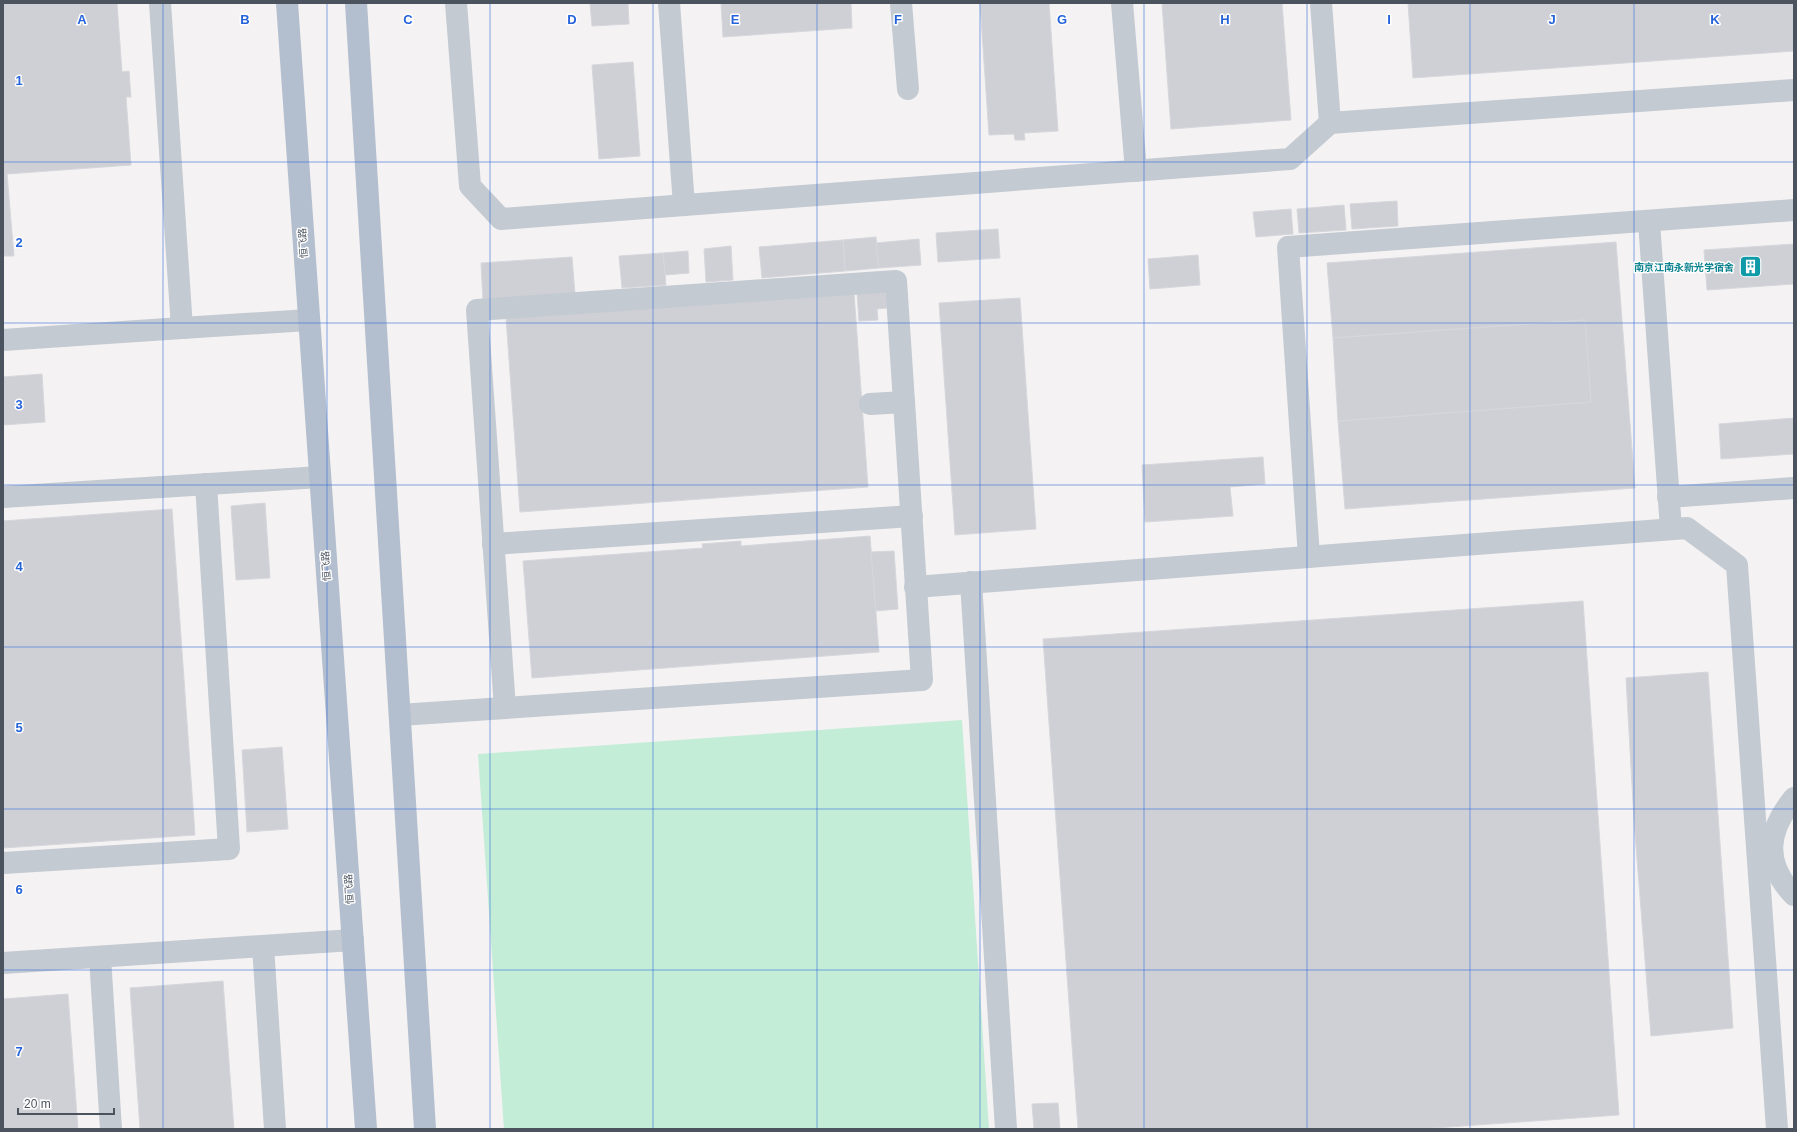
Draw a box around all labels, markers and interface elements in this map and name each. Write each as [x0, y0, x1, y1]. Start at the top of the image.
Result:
text: A [77, 12, 87, 27]
text: B [240, 12, 250, 27]
text: C [403, 12, 413, 27]
text: D [567, 12, 577, 27]
text: E [731, 12, 740, 27]
text: F [894, 12, 902, 27]
text: G [1057, 12, 1067, 27]
text: H [1220, 12, 1230, 27]
text: I [1387, 12, 1391, 27]
text: J [1548, 12, 1556, 27]
text: K [1710, 12, 1720, 27]
text: 1 [15, 73, 23, 88]
street label: 恒飞路 [296, 228, 310, 258]
text: 2 [15, 235, 23, 250]
building icon: 南京江南永新光学宿舍 [1737, 254, 1763, 280]
place label: 南京江南永新光学宿舍 [1634, 262, 1734, 273]
text: 3 [15, 397, 23, 412]
street label: 恒飞路 [319, 551, 333, 581]
text: 4 [15, 559, 23, 574]
text: 5 [15, 720, 23, 735]
street label: 恒飞路 [342, 874, 356, 904]
text: 6 [15, 882, 23, 897]
text: 7 [15, 1044, 23, 1059]
scale bar [18, 1090, 114, 1116]
text: 20 m [24, 1097, 51, 1111]

